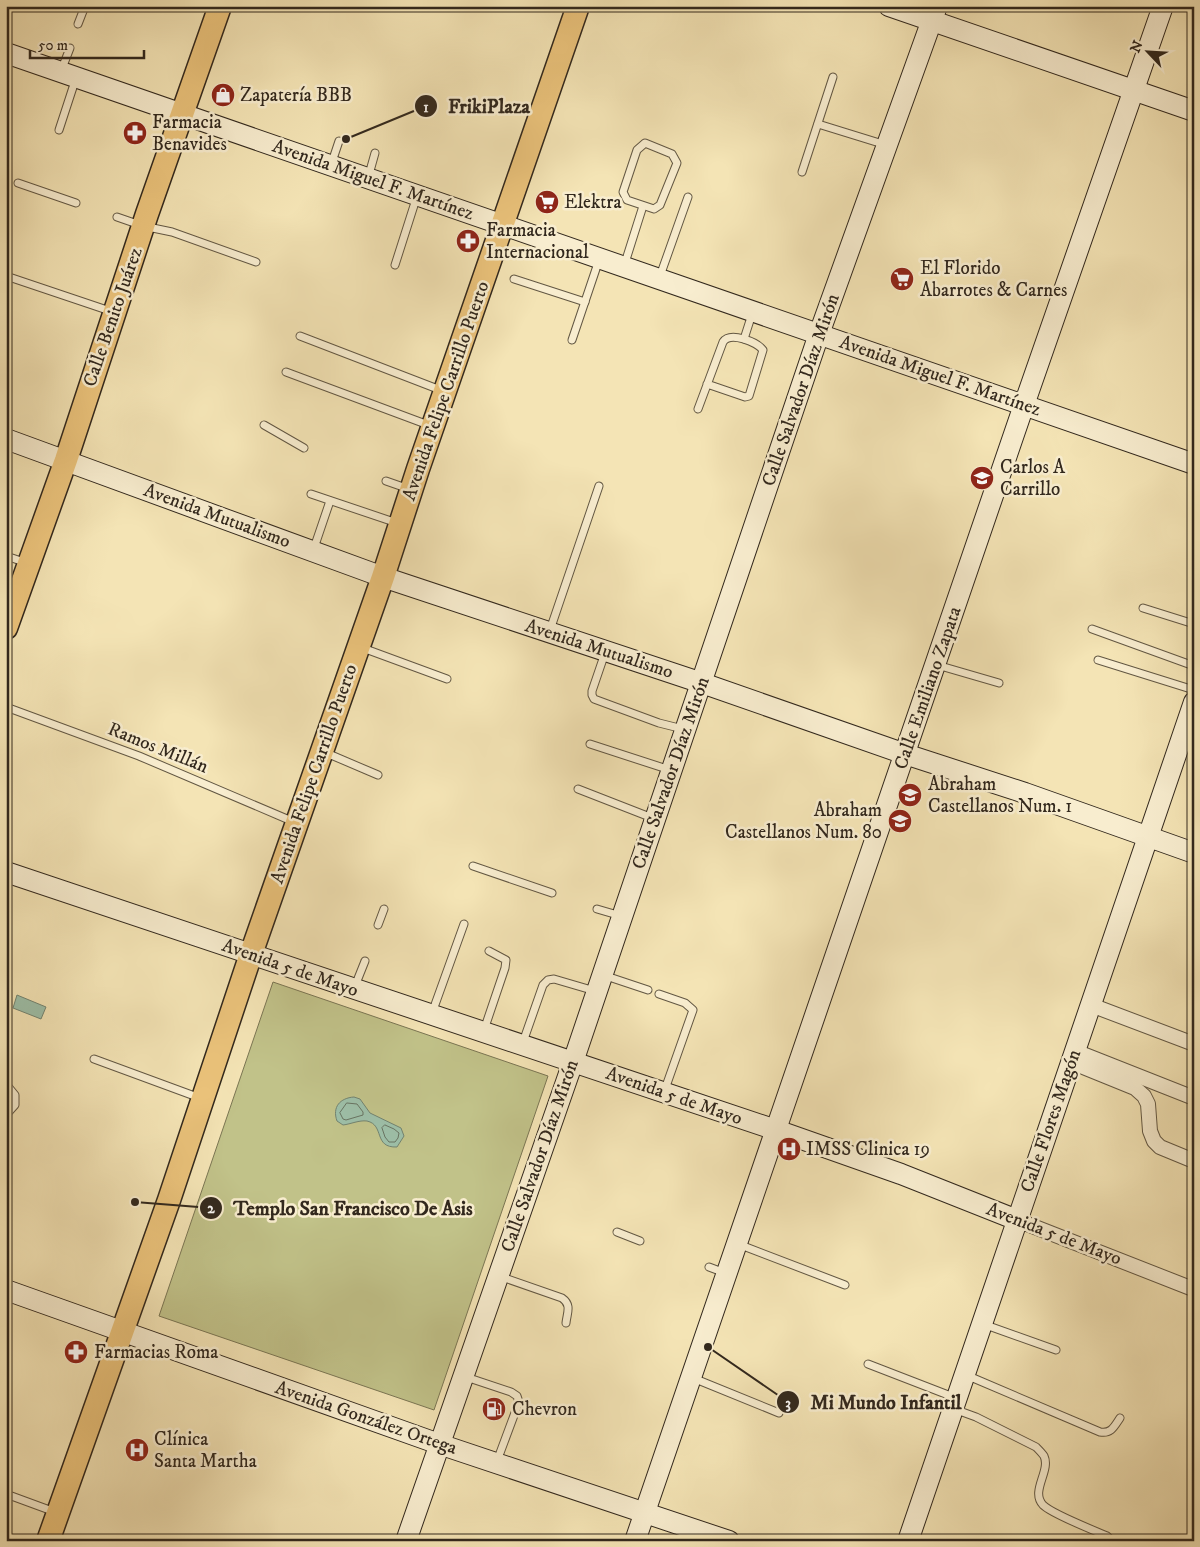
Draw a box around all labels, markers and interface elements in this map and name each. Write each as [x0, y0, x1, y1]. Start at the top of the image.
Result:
scale bar [30, 28, 144, 60]
north arrow [1122, 28, 1172, 78]
text: 50 m [38, 36, 68, 55]
text: N [1127, 37, 1148, 56]
shop icon: Zapatería BBB [210, 82, 236, 108]
place label: Zapatería BBB [240, 84, 352, 107]
callout: FrikiPlaza [413, 89, 540, 124]
text: FrikiPlaza [448, 95, 531, 120]
text: 1 [423, 98, 429, 117]
place label: Farmacia Benavides [152, 111, 227, 156]
pharmacy icon: Farmacia Benavides [122, 120, 148, 146]
street label: Avenida Miguel F. Martínez [269, 135, 477, 225]
supermarket icon: Elektra [534, 189, 560, 215]
place label: Elektra [564, 191, 622, 214]
place label: Farmacia Internacional [486, 219, 589, 264]
pharmacy icon: Farmacia Internacional [455, 228, 481, 254]
street label: Calle Benito Juárez [78, 244, 148, 390]
place label: El Florido Abarrotes & Carnes [920, 257, 1067, 302]
supermarket icon: El Florido Abarrotes & Carnes [889, 266, 915, 292]
street label: Avenida Felipe Carrillo Puerto [398, 278, 494, 504]
street label: Calle Salvador Díaz Mirón [757, 291, 845, 489]
street label: Avenida Miguel F. Martínez [836, 331, 1044, 421]
place label: Carlos A Carrillo [1000, 456, 1066, 501]
school or university icon: Carlos A Carrillo [969, 465, 995, 491]
street label: Avenida Mutualismo [141, 479, 293, 553]
street label: Calle Emiliano Zapata [889, 604, 967, 772]
street label: Avenida Mutualismo [522, 614, 676, 684]
street label: Avenida Felipe Carrillo Puerto [266, 661, 362, 887]
street label: Calle Salvador Díaz Mirón [627, 674, 715, 872]
street label: Ramos Millán [104, 717, 212, 779]
place label: Abraham Castellanos Num. 1 [928, 773, 1072, 818]
school or university icon: Abraham Castellanos Num. 1 [897, 782, 923, 808]
place label: Abraham Castellanos Num. 80 [725, 799, 882, 844]
school or university icon: Abraham Castellanos Num. 80 [887, 808, 913, 834]
street label: Avenida 5 de Mayo [219, 934, 361, 1002]
street label: Calle Flores Magón [1016, 1046, 1086, 1196]
street label: Calle Salvador Díaz Mirón [496, 1057, 584, 1255]
street label: Avenida 5 de Mayo [603, 1062, 745, 1130]
hospital icon: IMSS Clinica 19 [776, 1136, 802, 1162]
place label: IMSS Clinica 19 [806, 1138, 930, 1161]
callout: Templo San Francisco De Asis [198, 1191, 483, 1226]
text: Templo San Francisco De Asis [232, 1197, 473, 1222]
street label: Avenida 5 de Mayo [983, 1198, 1125, 1270]
text: 2 [207, 1199, 215, 1218]
pharmacy icon: Farmacias Roma [63, 1339, 89, 1365]
place label: Farmacias Roma [94, 1341, 218, 1364]
street label: Avenida González Ortega [272, 1376, 460, 1460]
callout: Mi Mundo Infantil [776, 1385, 972, 1420]
text: Mi Mundo Infantil [810, 1391, 963, 1416]
text: 3 [785, 1394, 791, 1413]
fuel station icon: Chevron [481, 1396, 507, 1422]
place label: Chevron [512, 1398, 577, 1421]
place label: Clínica Santa Martha [154, 1428, 257, 1473]
hospital icon: Clínica Santa Martha [124, 1437, 150, 1463]

